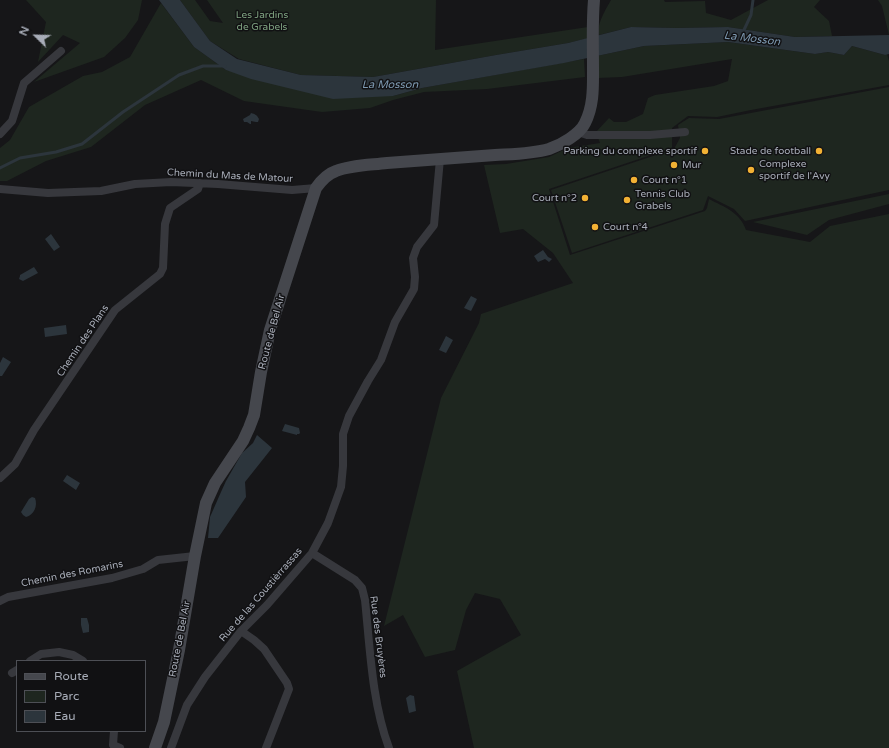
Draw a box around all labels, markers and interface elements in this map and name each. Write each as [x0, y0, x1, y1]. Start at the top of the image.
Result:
park label: Les Jardins de Grabels [236, 9, 288, 32]
north arrow [16, 16, 56, 56]
text: N [17, 25, 32, 38]
water label: La Mosson [723, 29, 781, 49]
water label: La Mosson [362, 78, 418, 92]
place label: Parking du complexe sportif [564, 145, 697, 157]
place label: Stade de football [730, 145, 811, 157]
marker: Parking du complexe sportif [700, 146, 710, 156]
marker: Stade de football [814, 146, 824, 156]
place label: Complexe sportif de l'Avy [759, 158, 830, 182]
place label: Mur [682, 159, 701, 171]
marker: Mur [669, 160, 679, 170]
marker: Complexe sportif de l'Avy [746, 165, 756, 175]
street label: Chemin du Mas de Matour [167, 167, 293, 185]
place label: Court n°1 [642, 174, 687, 186]
marker: Court n°1 [629, 175, 639, 185]
place label: Tennis Club Grabels [635, 188, 690, 212]
place label: Court n°2 [532, 192, 577, 204]
marker: Court n°2 [580, 193, 590, 203]
marker: Tennis Club Grabels [622, 195, 632, 205]
place label: Court n°4 [603, 221, 648, 233]
marker: Court n°4 [590, 222, 600, 232]
street label: Route de Bel Air [256, 293, 288, 371]
street label: Chemin des Plans [55, 303, 111, 379]
street label: Rue de las Coustièrrassas [217, 546, 305, 644]
street label: Chemin des Romarins [20, 558, 124, 590]
street label: Rue des Bruyères [367, 595, 389, 679]
street label: Route de Bel Air [167, 600, 193, 678]
legend [16, 660, 146, 732]
text: Route [54, 669, 88, 683]
text: Parc [54, 689, 79, 703]
text: Eau [54, 709, 76, 723]

